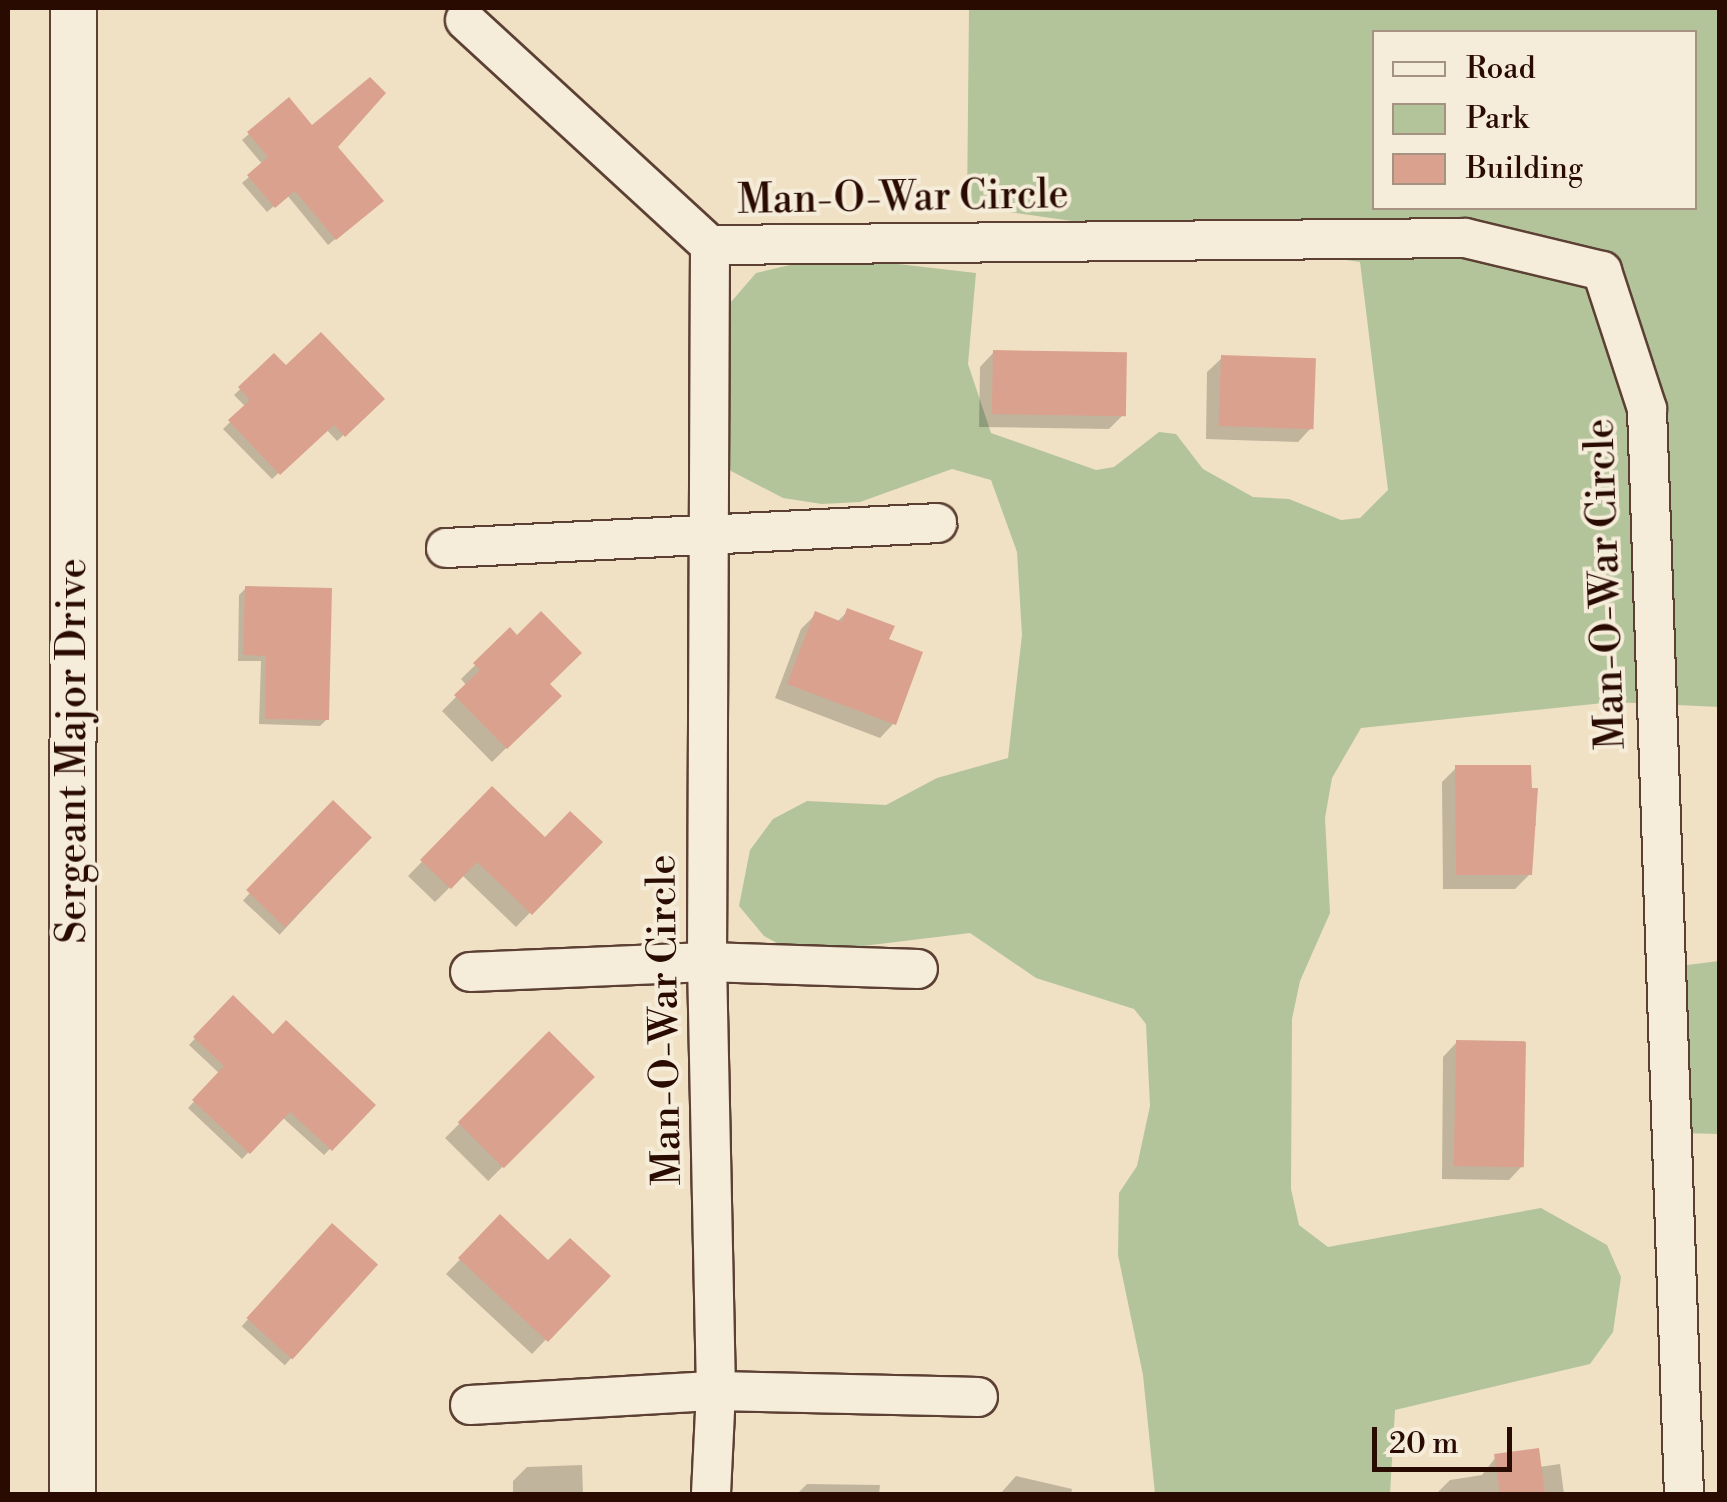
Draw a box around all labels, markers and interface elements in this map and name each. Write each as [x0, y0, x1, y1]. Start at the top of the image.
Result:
legend [1372, 30, 1697, 210]
text: Road [1466, 50, 1536, 88]
text: Park [1466, 100, 1528, 138]
text: Building [1466, 150, 1583, 188]
street label: Man-O-War Circle [737, 171, 1069, 225]
street label: Man-O-War Circle [1576, 418, 1636, 750]
street label: Sergeant Major Drive [49, 558, 97, 944]
street label: Man-O-War Circle [638, 854, 692, 1186]
scale bar [1377, 1407, 1517, 1469]
text: 20 m [1389, 1425, 1458, 1463]

